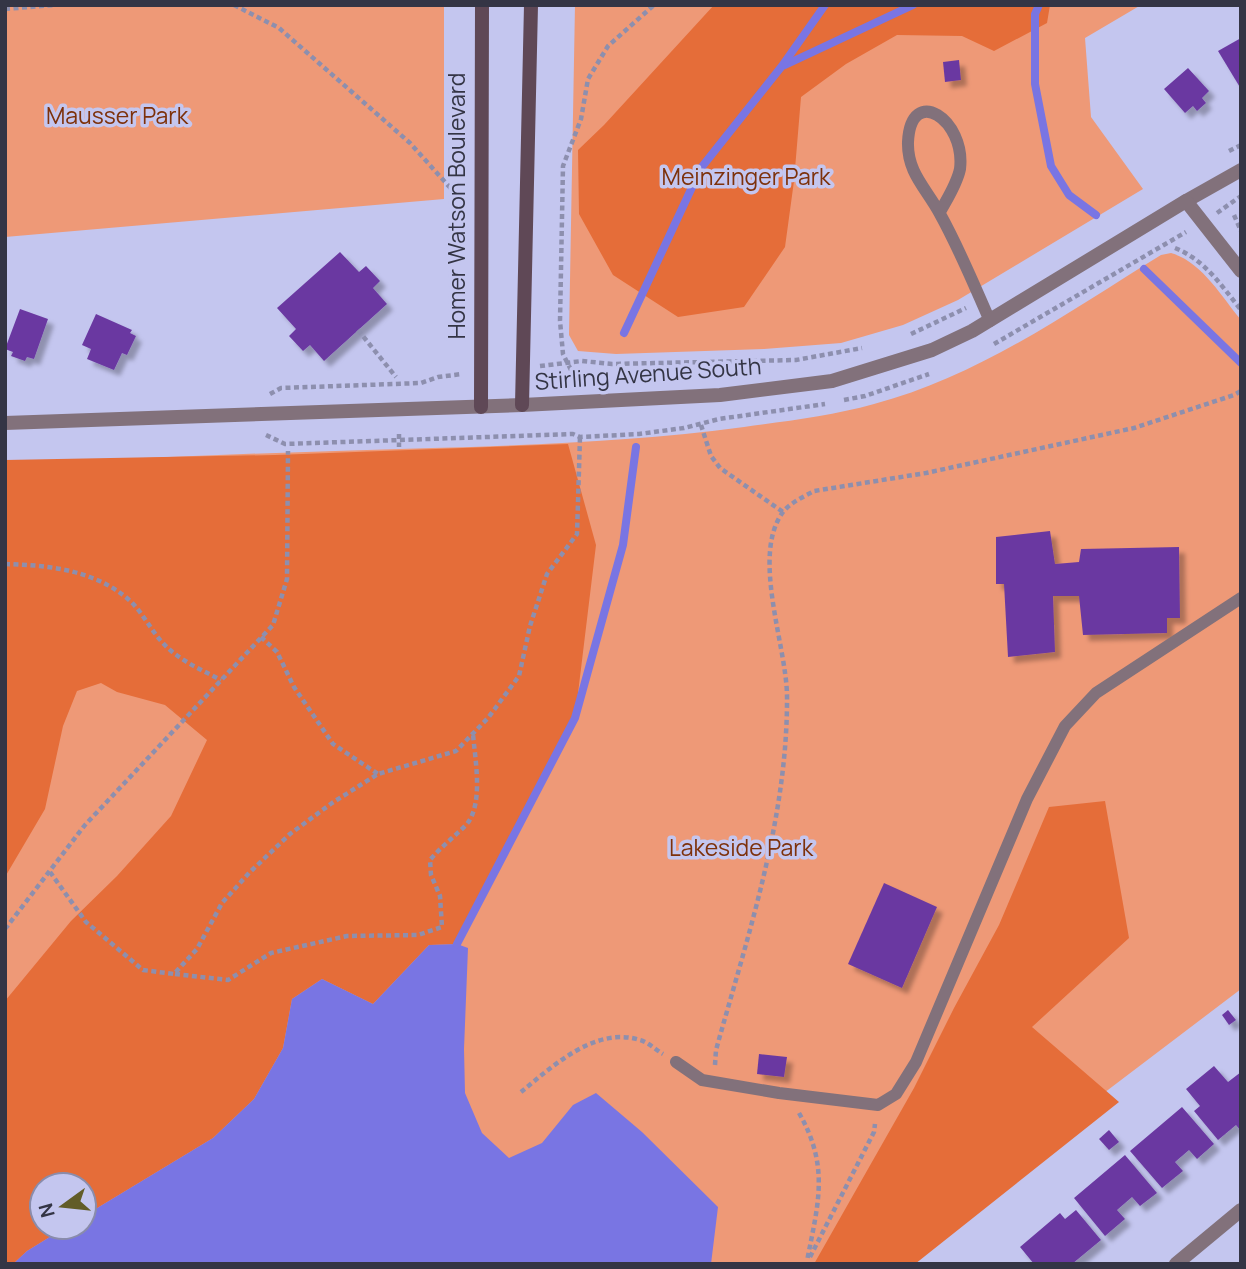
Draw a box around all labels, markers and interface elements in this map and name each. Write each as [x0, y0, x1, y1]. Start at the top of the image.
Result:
street label: Homer Watson Boulevard [440, 73, 472, 339]
park label: Mausser Park [46, 99, 189, 131]
park label: Meinzinger Park [662, 160, 831, 192]
street label: Stirling Avenue South [533, 349, 762, 397]
park label: Lakeside Park [669, 831, 814, 863]
north arrow [28, 1171, 98, 1241]
text: N [32, 1200, 61, 1220]

